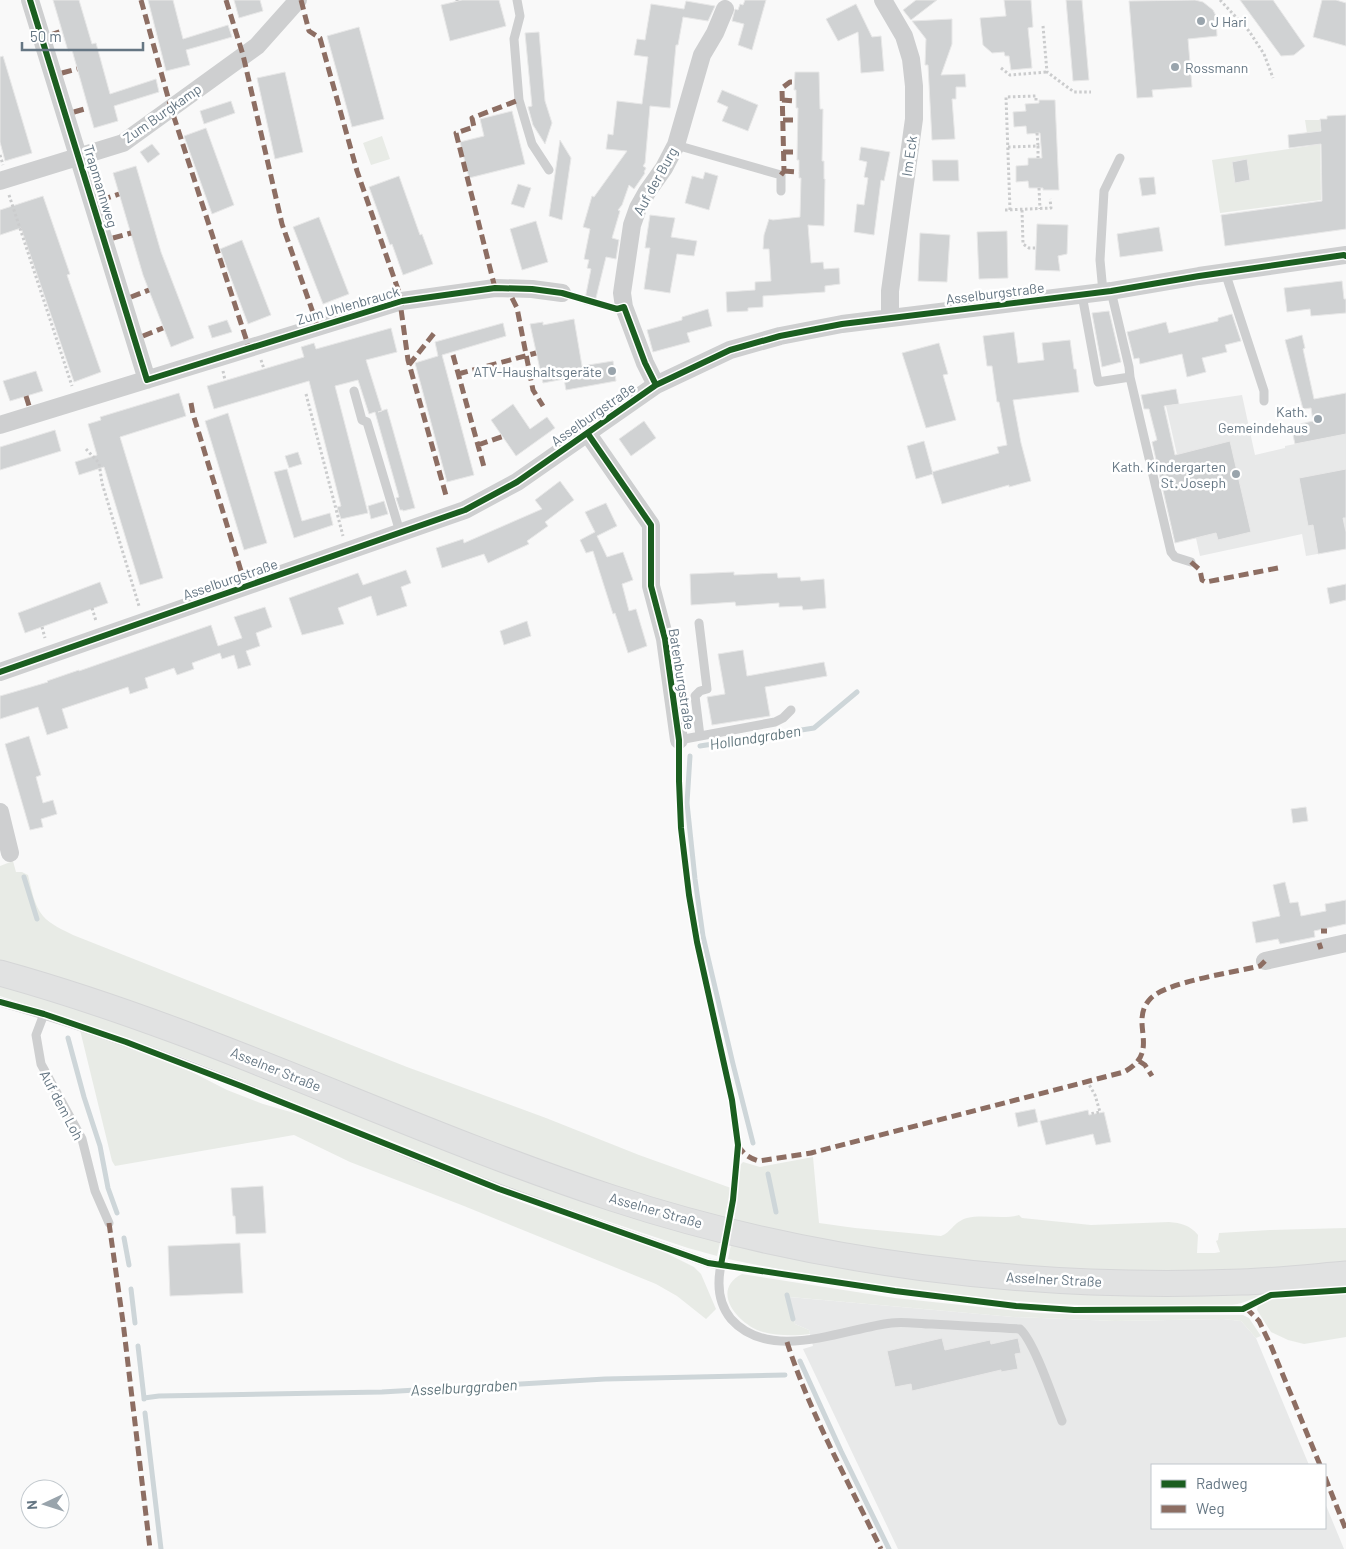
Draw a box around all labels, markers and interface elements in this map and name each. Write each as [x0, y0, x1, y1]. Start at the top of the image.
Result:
place label: J Hari [1211, 13, 1247, 30]
marker: J Hari [1195, 15, 1207, 27]
scale bar [22, 20, 144, 52]
text: 50 m [30, 27, 62, 45]
place label: Rossmann [1185, 59, 1248, 76]
marker: Rossmann [1169, 61, 1181, 73]
street label: Zum Burgkamp [120, 80, 204, 146]
street label: Im Eck [898, 135, 920, 177]
street label: Trapmannweg [80, 143, 122, 229]
street label: Auf der Burg [629, 144, 681, 218]
street label: Asselburgstraße [945, 279, 1045, 307]
street label: Zum Uhlenbrauck [295, 282, 401, 328]
place label: ATV-Haushaltsgeräte [474, 363, 602, 380]
marker: ATV-Haushaltsgeräte [606, 365, 618, 377]
street label: Asselburgstraße [547, 379, 639, 449]
place label: Kath. Gemeindehaus [1218, 403, 1308, 436]
marker: Kath. Gemeindehaus [1312, 413, 1324, 425]
place label: Kath. Kindergarten St. Joseph [1112, 458, 1226, 491]
marker: Kath. Kindergarten St. Joseph [1230, 468, 1242, 480]
street label: Asselburgstraße [180, 555, 280, 603]
street label: Batenburgstraße [666, 627, 698, 731]
water label: Hollandgraben [708, 721, 802, 753]
street label: Asselner Straße [228, 1043, 324, 1095]
street label: Auf dem Loh [37, 1067, 87, 1143]
street label: Asselner Straße [608, 1189, 704, 1231]
street label: Asselner Straße [1006, 1268, 1102, 1290]
water label: Asselburggraben [410, 1375, 518, 1399]
legend [1151, 1464, 1326, 1529]
text: Radweg [1196, 1474, 1248, 1492]
north arrow [20, 1479, 70, 1529]
text: Weg [1196, 1499, 1224, 1517]
text: N [23, 1500, 40, 1510]

